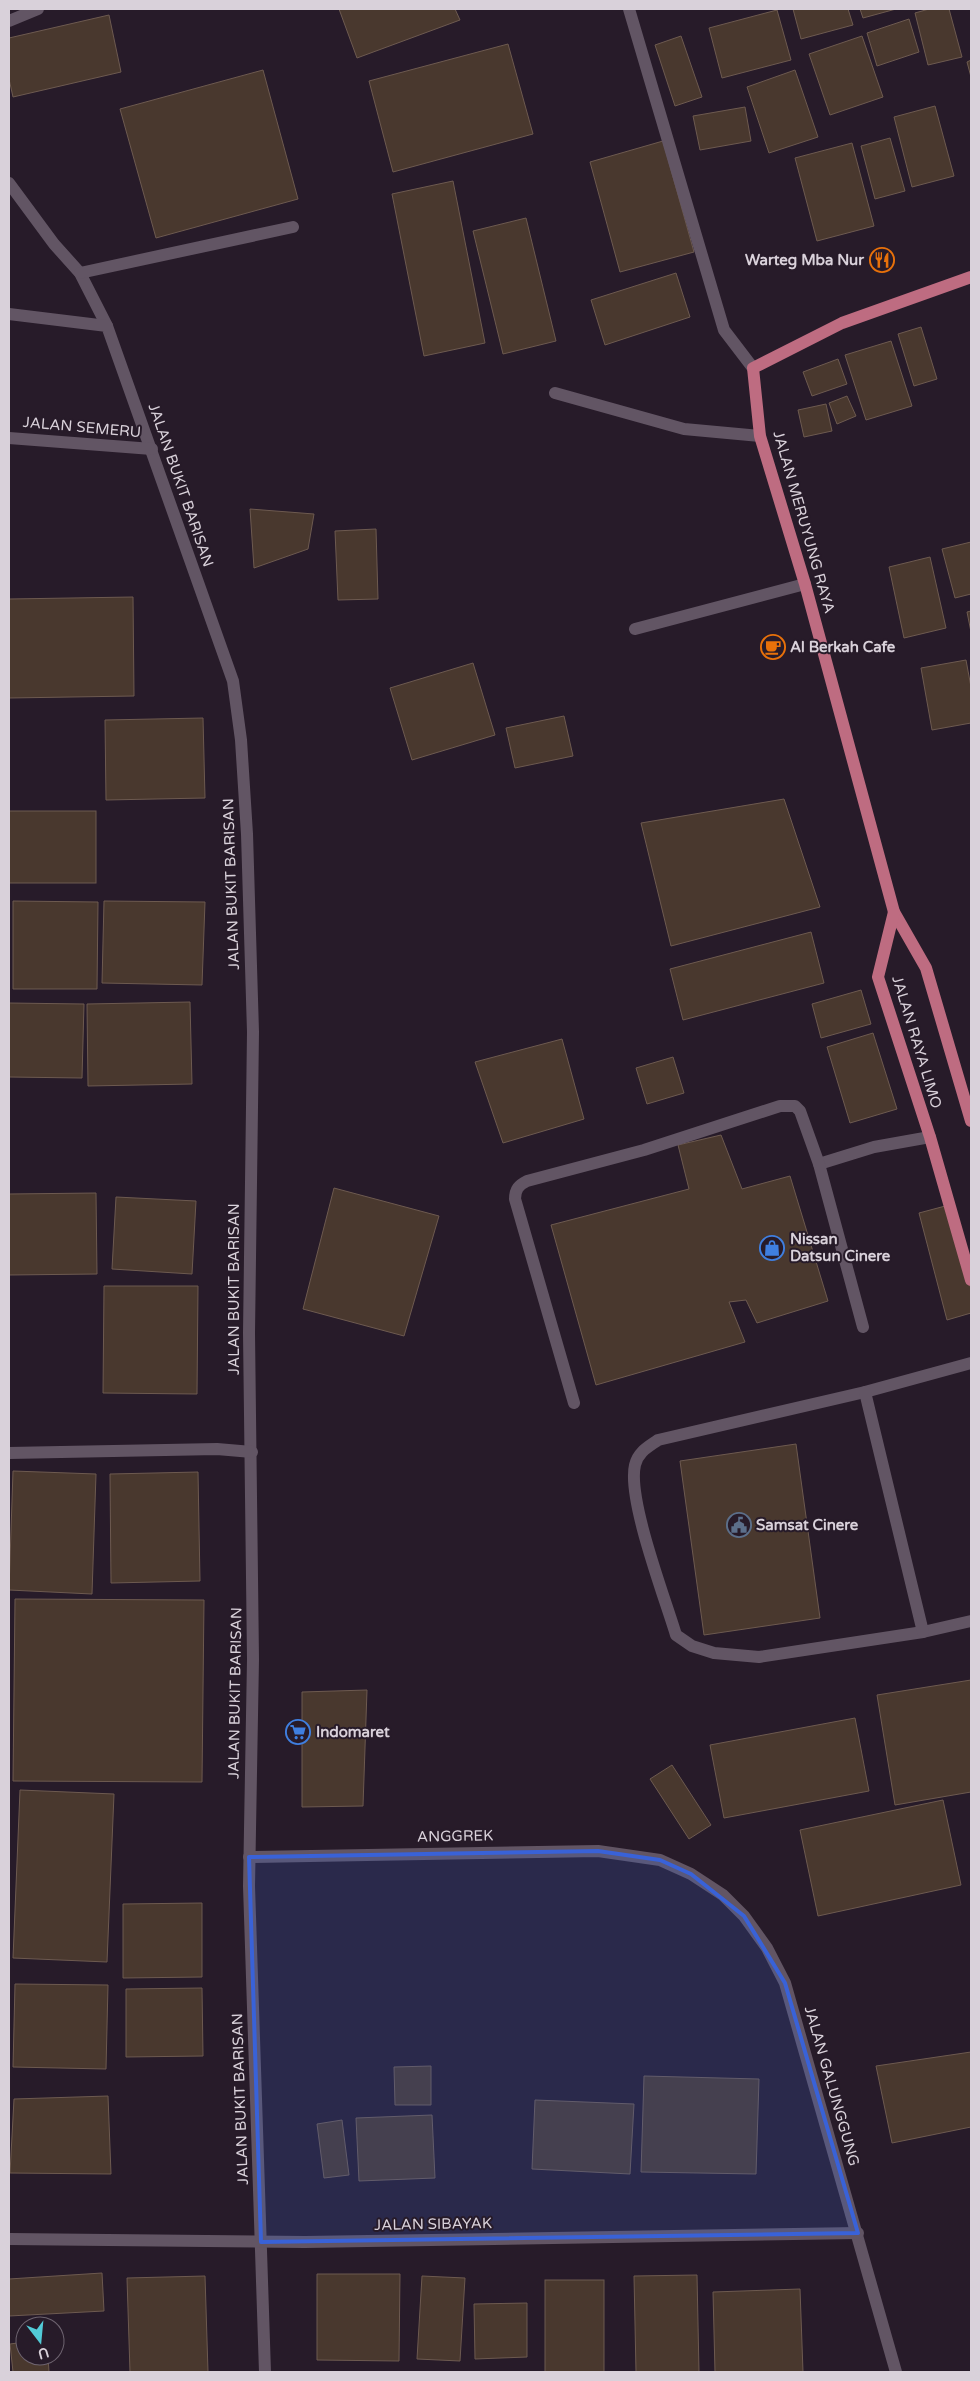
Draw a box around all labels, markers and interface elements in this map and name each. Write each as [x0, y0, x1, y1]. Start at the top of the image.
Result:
restaurant icon: Warteg Mba Nur [869, 247, 895, 273]
place label: Warteg Mba Nur [745, 251, 864, 270]
street label: JALAN BUKIT BARISAN [145, 401, 217, 569]
street label: JALAN SEMERU [22, 413, 142, 441]
street label: JALAN MERUYUNG RAYA [769, 429, 839, 615]
cafe icon: Al Berkah Cafe [760, 634, 786, 660]
place label: Al Berkah Cafe [790, 638, 896, 656]
street label: JALAN BUKIT BARISAN [219, 798, 243, 970]
street label: JALAN RAYA LIMO [888, 973, 946, 1111]
street label: JALAN BUKIT BARISAN [225, 1203, 243, 1375]
place label: Nissan Datsun Cinere [790, 1230, 891, 1265]
shop icon: Nissan Datsun Cinere [759, 1235, 785, 1261]
public building icon: Samsat Cinere [726, 1512, 752, 1538]
place label: Samsat Cinere [756, 1516, 859, 1534]
street label: JALAN BUKIT BARISAN [225, 1607, 245, 1779]
supermarket icon: Indomaret [285, 1719, 311, 1745]
place label: Indomaret [316, 1723, 390, 1741]
street label: ANGGREK [417, 1826, 493, 1846]
street label: JALAN GALUNGGUNG [801, 2004, 863, 2168]
street label: JALAN BUKIT BARISAN [228, 2013, 252, 2185]
street label: JALAN SIBAYAK [374, 2214, 492, 2234]
north arrow [15, 2316, 65, 2366]
text: U [36, 2343, 51, 2363]

